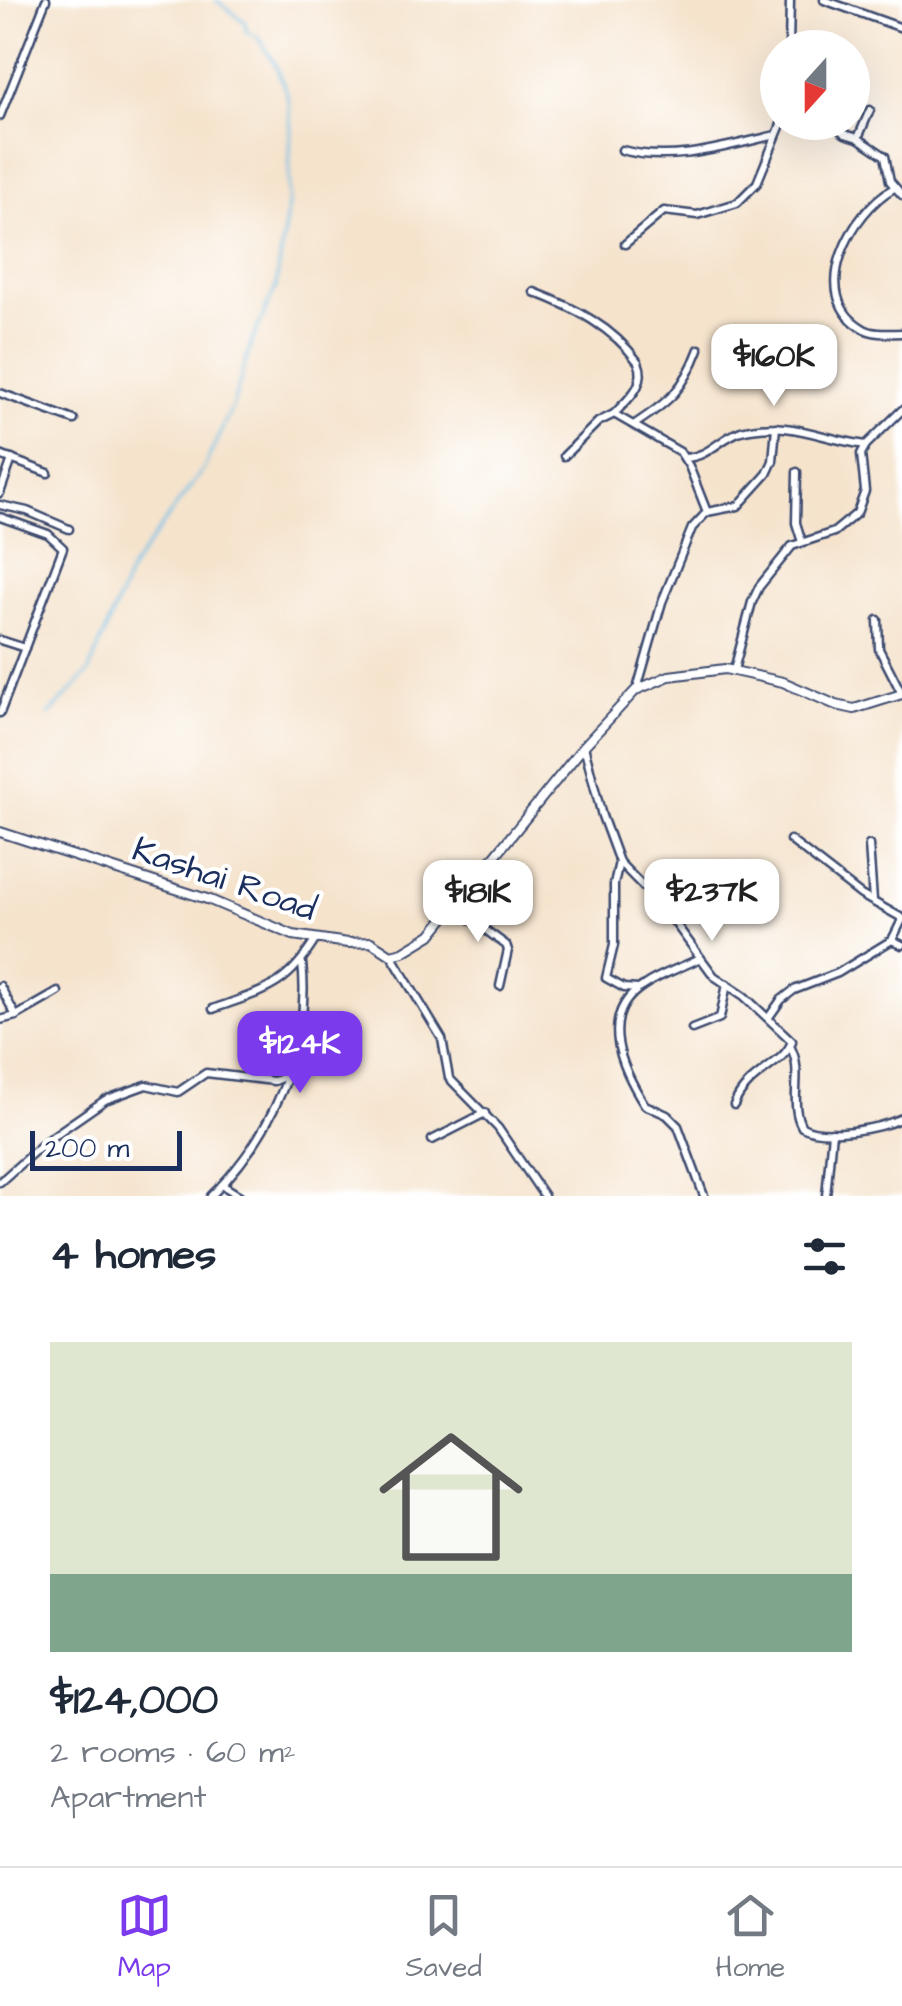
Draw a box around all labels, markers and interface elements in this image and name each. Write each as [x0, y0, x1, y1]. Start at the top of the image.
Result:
north arrow [760, 30, 870, 140]
map controls [760, 30, 870, 140]
pin: $160K [704, 324, 844, 409]
text: $160K [733, 334, 815, 379]
street label: Kashai Road [126, 825, 323, 934]
pin: $237K [642, 859, 782, 944]
pin: $181K [408, 860, 548, 945]
text: $237K [666, 869, 758, 914]
text: $181K [445, 870, 511, 915]
pin: $124K [230, 1011, 370, 1096]
text: $124K [259, 1021, 341, 1066]
scale bar [30, 1126, 182, 1170]
text: 200 m [45, 1129, 129, 1168]
text: 4 homes [50, 1227, 216, 1285]
icon: filters [797, 1229, 852, 1284]
icon: home [361, 1407, 541, 1587]
text: $124,000 [50, 1672, 218, 1730]
text: 2 rooms · 60 m² [50, 1730, 296, 1775]
text: Apartment [50, 1775, 206, 1820]
tab: Map [117, 1888, 172, 1987]
tab: Saved [406, 1888, 482, 1987]
tab: Home [715, 1888, 785, 1987]

